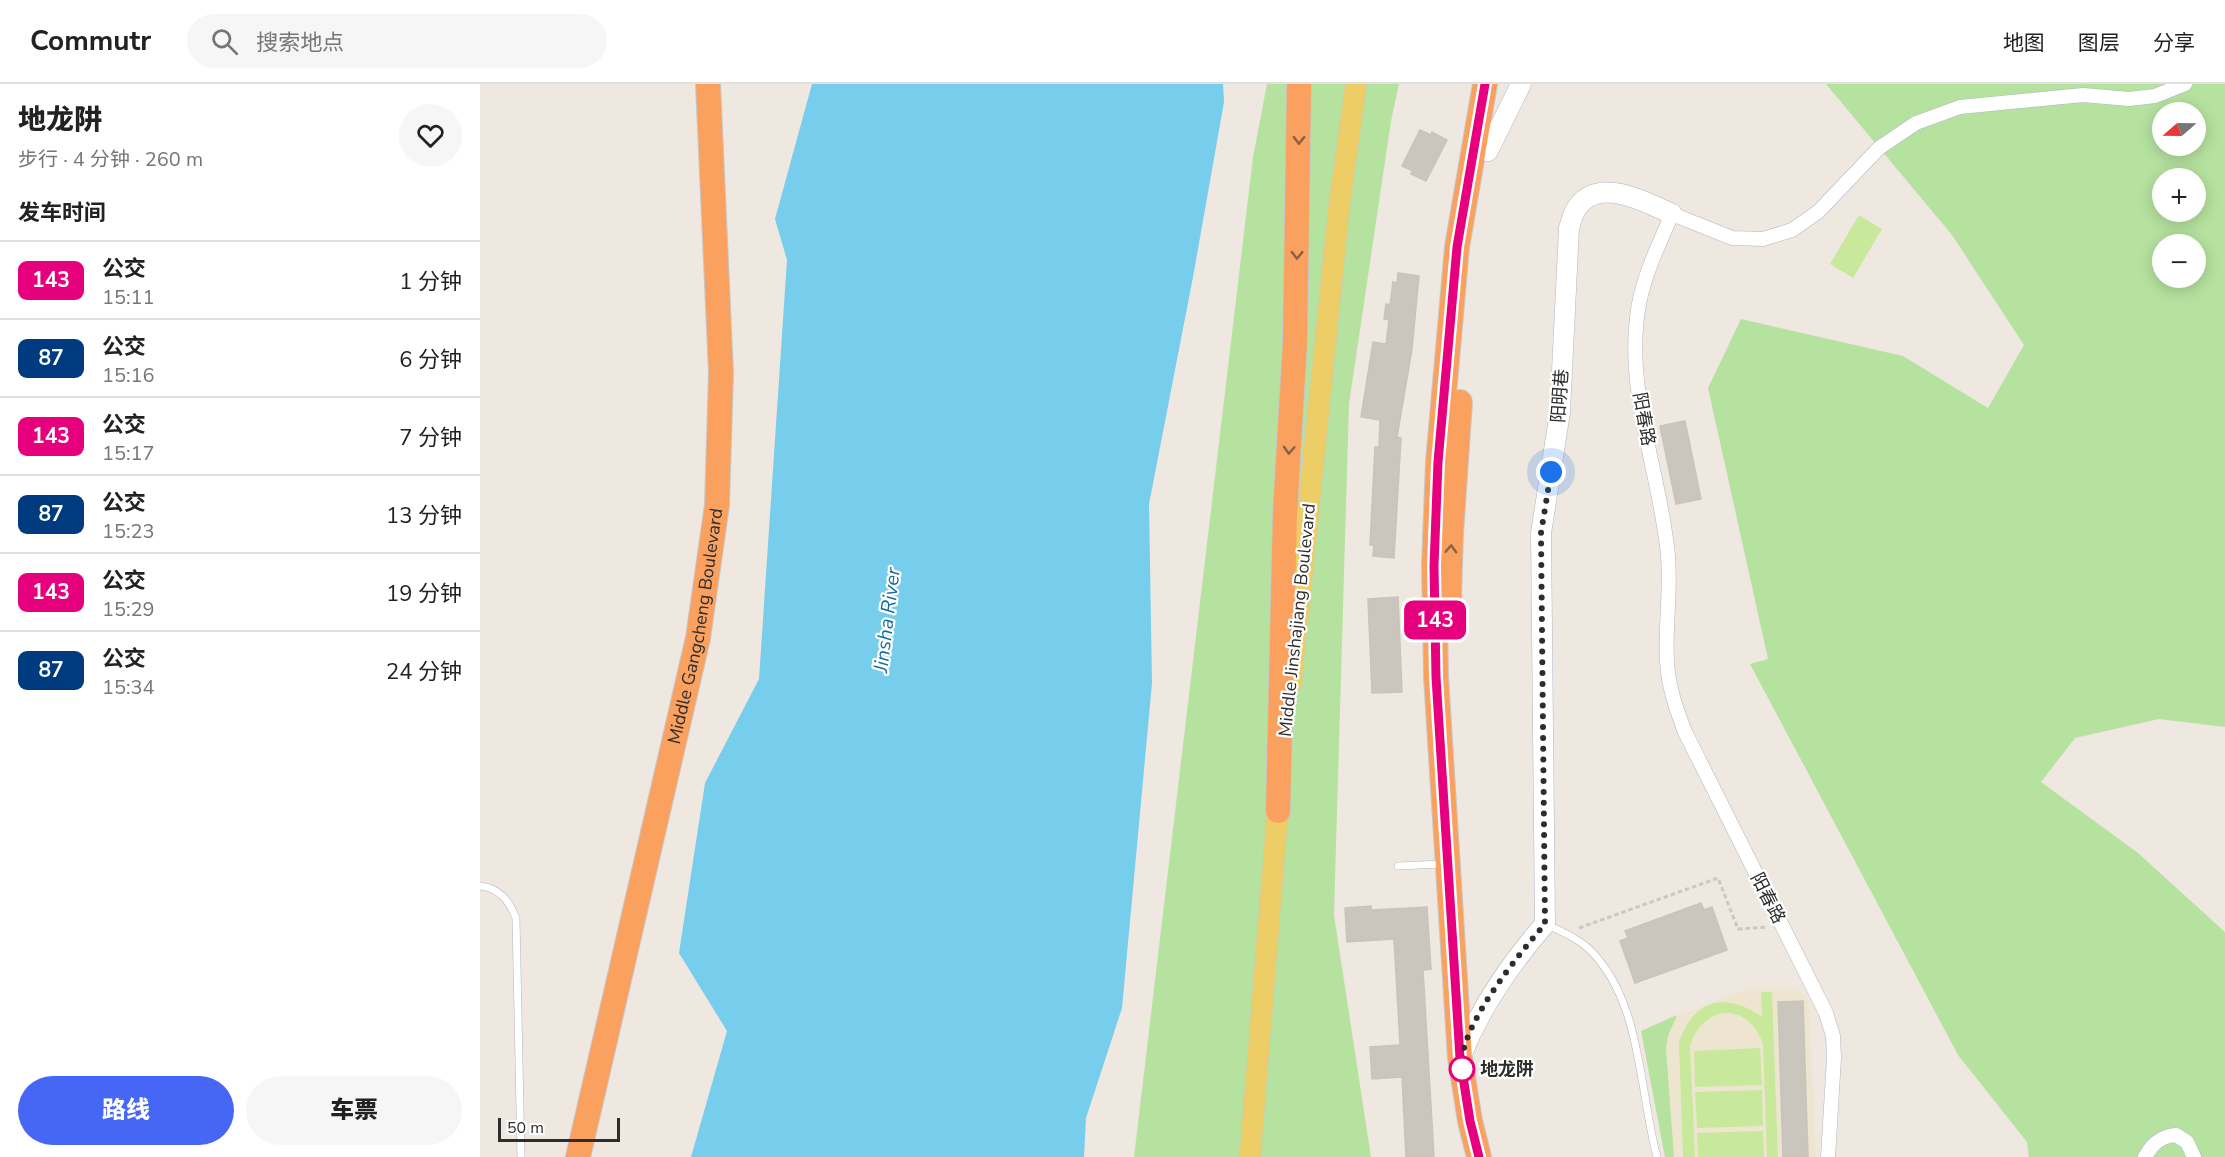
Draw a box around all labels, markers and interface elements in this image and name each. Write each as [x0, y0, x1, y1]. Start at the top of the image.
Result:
search box [187, 14, 607, 68]
text: Commutr [30, 22, 151, 60]
icon: search [208, 25, 241, 58]
text: 搜索地点 [256, 28, 344, 58]
text: 地图 [2003, 29, 2045, 57]
text: 图层 [2078, 29, 2120, 57]
text: 分享 [2153, 29, 2195, 57]
text: 地龙阱 [18, 101, 102, 139]
north arrow [2152, 102, 2206, 156]
map controls [2152, 102, 2206, 288]
button: heart [399, 104, 462, 167]
one-way arrow [1293, 136, 1305, 145]
text: 步行 · 4 分钟 · 260 m [18, 146, 203, 173]
button: + [2152, 168, 2206, 222]
text: 发车时间 [18, 198, 106, 228]
button: − [2152, 234, 2206, 288]
one-way arrow [1291, 251, 1303, 260]
text: 公交 [102, 254, 146, 284]
text: 143 [32, 266, 70, 294]
text: 1 分钟 [399, 267, 462, 297]
text: 15:11 [102, 284, 155, 311]
text: 公交 [102, 332, 146, 362]
text: 87 [38, 344, 64, 372]
text: 6 分钟 [399, 345, 462, 375]
text: 15:16 [102, 362, 155, 389]
street label: 阳明巷 [1546, 368, 1574, 424]
street label: 阳春路 [1627, 390, 1661, 448]
text: 公交 [102, 410, 146, 440]
text: 143 [32, 422, 70, 450]
text: 7 分钟 [399, 423, 462, 453]
text: 15:17 [102, 440, 155, 467]
one-way arrow [1282, 445, 1295, 454]
your location [1536, 457, 1566, 487]
text: 公交 [102, 488, 146, 518]
text: 87 [38, 500, 64, 528]
text: 13 分钟 [386, 501, 462, 531]
street label: Middle Jinshajiang Boulevard [1273, 502, 1321, 738]
street label: Middle Gangcheng Boulevard [662, 507, 728, 746]
text: 15:23 [102, 518, 155, 545]
one-way arrow [1445, 544, 1457, 553]
water label: Jinsha River [867, 565, 907, 675]
text: 公交 [102, 566, 146, 596]
text: 143 [32, 578, 70, 606]
text: 19 分钟 [386, 579, 462, 609]
text: 15:29 [102, 596, 155, 623]
line badge: 143 [1400, 600, 1470, 640]
text: 143 [1416, 606, 1454, 634]
text: 公交 [102, 644, 146, 674]
text: 87 [38, 656, 64, 684]
text: 24 分钟 [386, 657, 462, 687]
text: 15:34 [102, 674, 155, 701]
street label: 阳春路 [1745, 868, 1791, 928]
marker: 地龙阱 [1449, 1056, 1475, 1082]
place label: 地龙阱 [1480, 1057, 1534, 1081]
button: 路线 [18, 1076, 234, 1145]
button: 车票 [246, 1076, 462, 1145]
scale bar [498, 1115, 620, 1142]
text: 50 m [507, 1117, 544, 1139]

